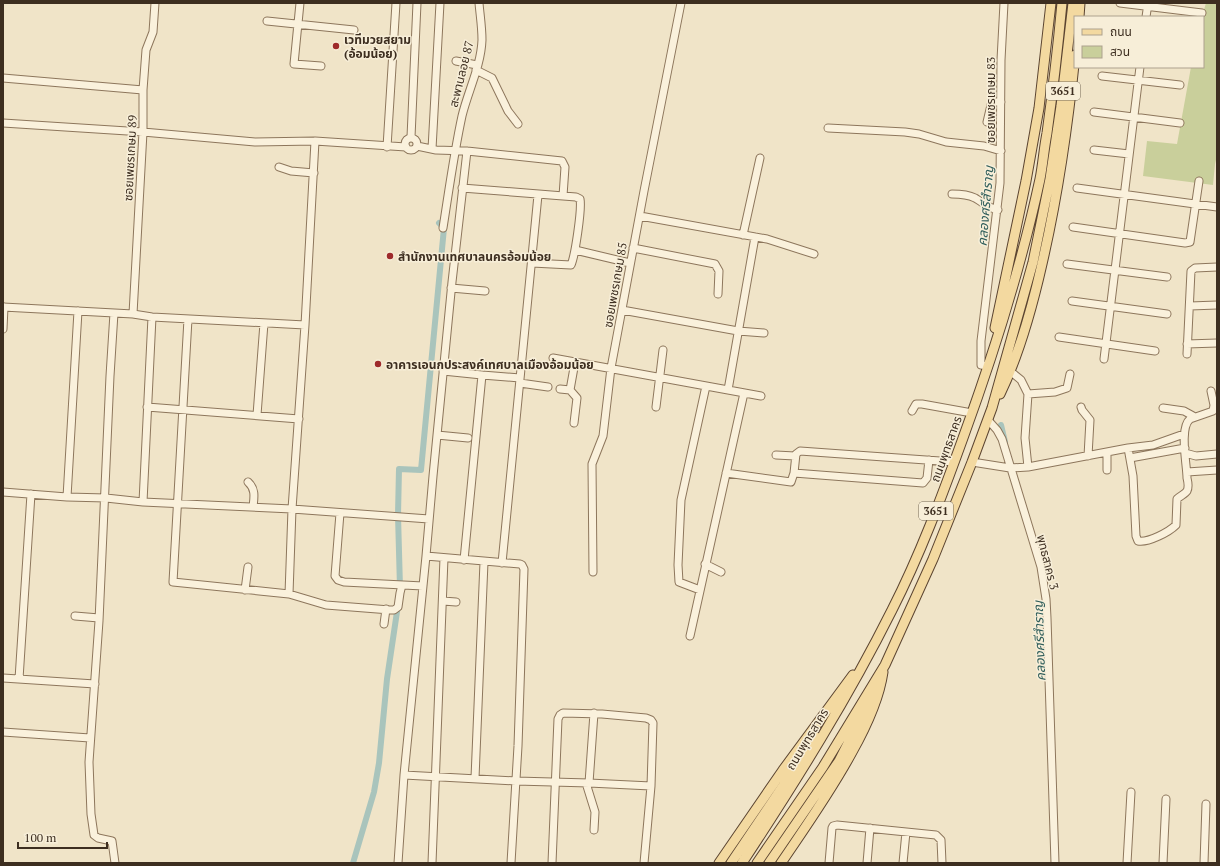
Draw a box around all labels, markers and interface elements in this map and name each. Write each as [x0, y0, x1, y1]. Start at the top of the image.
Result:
legend [1074, 16, 1204, 68]
text: ถนน [1110, 24, 1132, 39]
place label: เวทีมวยสยาม (อ้อมน้อย) [344, 32, 411, 61]
street label: สะพานลอย 87 [445, 39, 477, 109]
marker: เวทีมวยสยาม (อ้อมน้อย) [331, 41, 341, 51]
text: สวน [1110, 44, 1130, 59]
street label: ซอยเพชรเกษม 83 [983, 57, 998, 143]
road number: 3651 [1046, 82, 1080, 100]
street label: ซอยเพชรเกษม 89 [120, 115, 140, 201]
water label: คลองศรีสำราญ [973, 164, 998, 247]
street label: ซอยเพชรเกษม 85 [600, 241, 630, 329]
place label: สำนักงานเทศบาลนครอ้อมน้อย [398, 249, 551, 264]
marker: สำนักงานเทศบาลนครอ้อมน้อย [385, 251, 395, 261]
place label: อาคารเอนกประสงค์เทศบาลเมืองอ้อมน้อย [386, 357, 594, 372]
marker: อาคารเอนกประสงค์เทศบาลเมืองอ้อมน้อย [373, 359, 383, 369]
street label: ถนนพุทธสาคร [927, 414, 965, 484]
road number: 3651 [919, 502, 953, 520]
street label: พุทธสาคร 3 [1034, 533, 1062, 591]
water label: คลองศรีสำราญ [1029, 599, 1049, 682]
street label: ถนนพุทธสาคร [783, 705, 831, 772]
scale bar [18, 824, 107, 850]
text: 100 m [24, 830, 57, 845]

